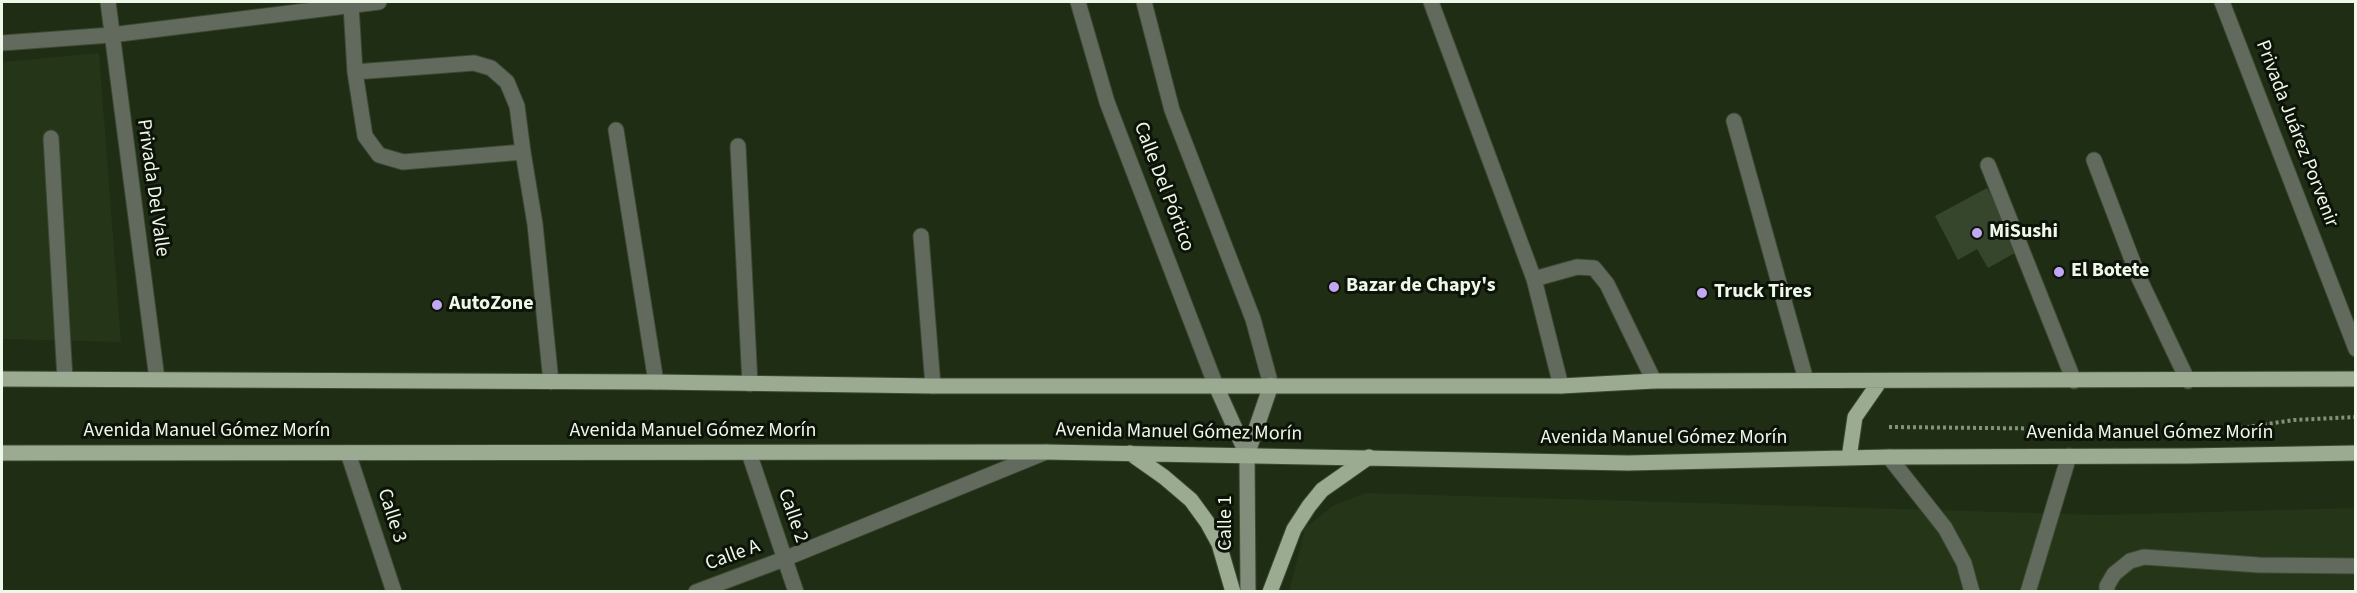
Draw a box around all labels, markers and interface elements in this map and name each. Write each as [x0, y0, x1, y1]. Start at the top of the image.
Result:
street label: Privada Juárez Porvenir [2249, 37, 2343, 231]
street label: Privada Del Valle [130, 118, 174, 258]
street label: Calle Del Pórtico [1127, 119, 1199, 255]
place label: MiSushi [1989, 221, 2058, 245]
marker: MiSushi [1970, 226, 1984, 240]
place label: El Botete [2071, 260, 2149, 284]
marker: El Botete [2052, 265, 2066, 279]
place label: Bazar de Chapy's [1346, 275, 1496, 299]
marker: Bazar de Chapy's [1327, 280, 1341, 294]
place label: Truck Tires [1714, 281, 1812, 305]
marker: Truck Tires [1695, 286, 1709, 300]
place label: AutoZone [449, 293, 534, 317]
marker: AutoZone [430, 298, 444, 312]
street label: Avenida Manuel Gómez Morín [1055, 419, 1303, 447]
street label: Avenida Manuel Gómez Morín [84, 420, 330, 444]
street label: Avenida Manuel Gómez Morín [570, 420, 816, 444]
street label: Avenida Manuel Gómez Morín [2027, 422, 2273, 446]
street label: Avenida Manuel Gómez Morín [1541, 427, 1787, 451]
street label: Calle 3 [371, 486, 411, 546]
street label: Calle 2 [772, 486, 812, 546]
street label: Calle 1 [1215, 495, 1239, 551]
street label: Calle A [702, 535, 764, 577]

